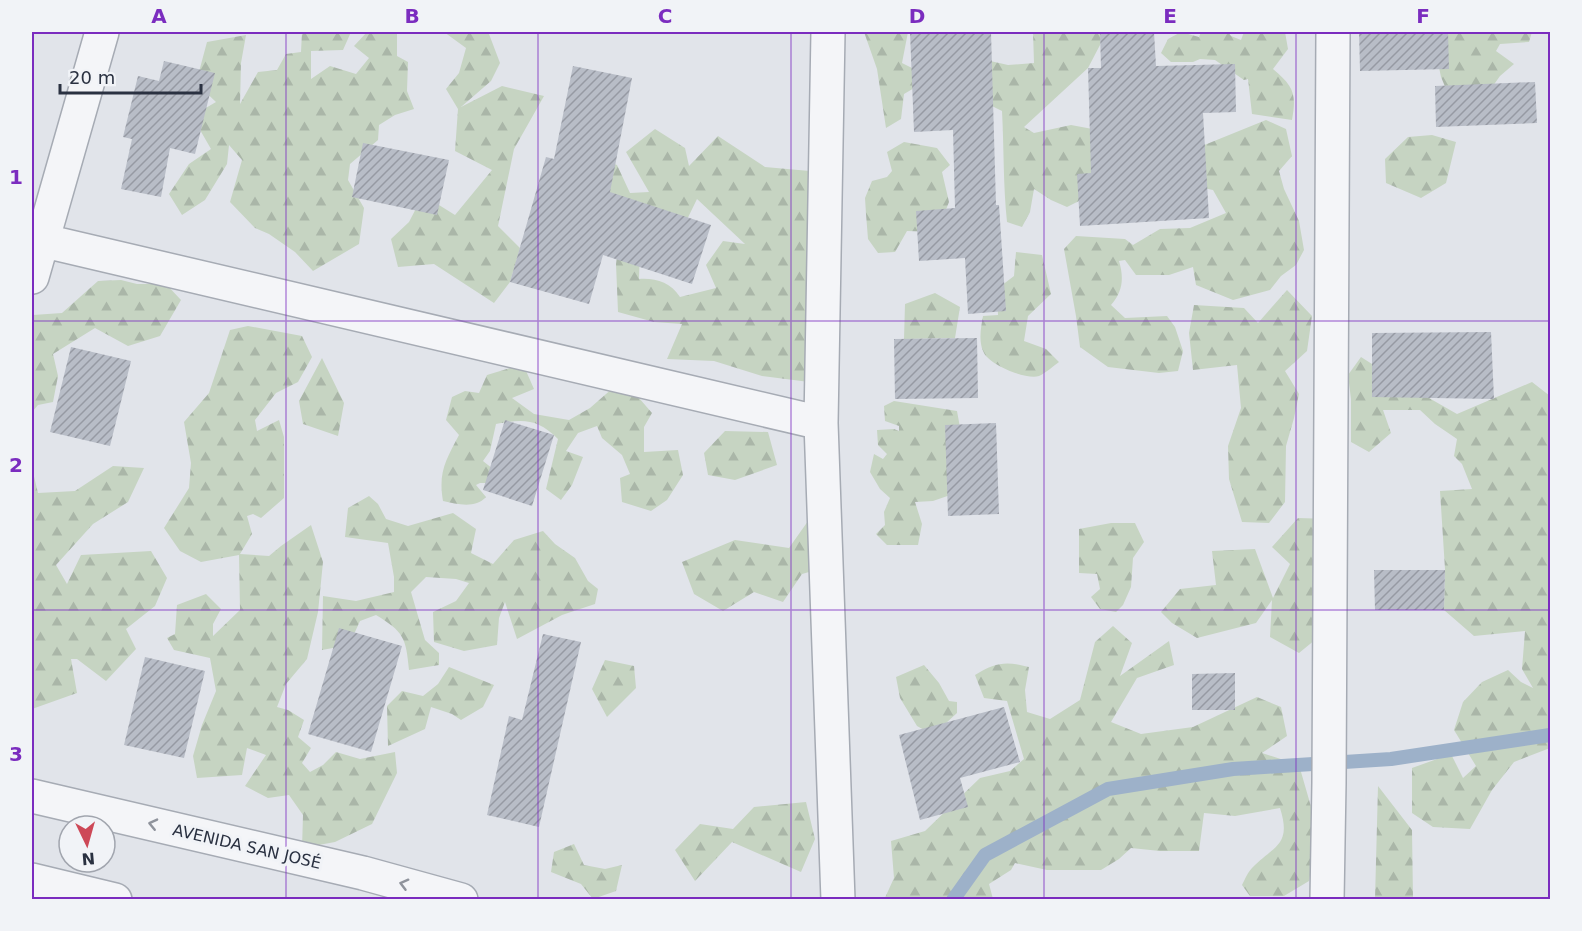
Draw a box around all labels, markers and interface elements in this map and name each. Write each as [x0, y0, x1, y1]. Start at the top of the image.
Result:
text: A [151, 4, 167, 28]
text: B [404, 4, 420, 28]
text: C [658, 4, 672, 28]
text: D [909, 4, 925, 28]
text: E [1163, 4, 1177, 28]
text: F [1416, 4, 1430, 28]
scale bar [60, 57, 201, 95]
text: 20 m [69, 67, 115, 88]
text: 1 [9, 165, 23, 189]
text: 2 [9, 453, 23, 477]
text: 3 [9, 742, 23, 766]
north arrow [57, 814, 117, 874]
one-way arrow [149, 819, 159, 832]
street label: AVENIDA SAN JOSÉ [171, 820, 323, 873]
text: N [81, 848, 96, 868]
one-way arrow [399, 879, 410, 891]

